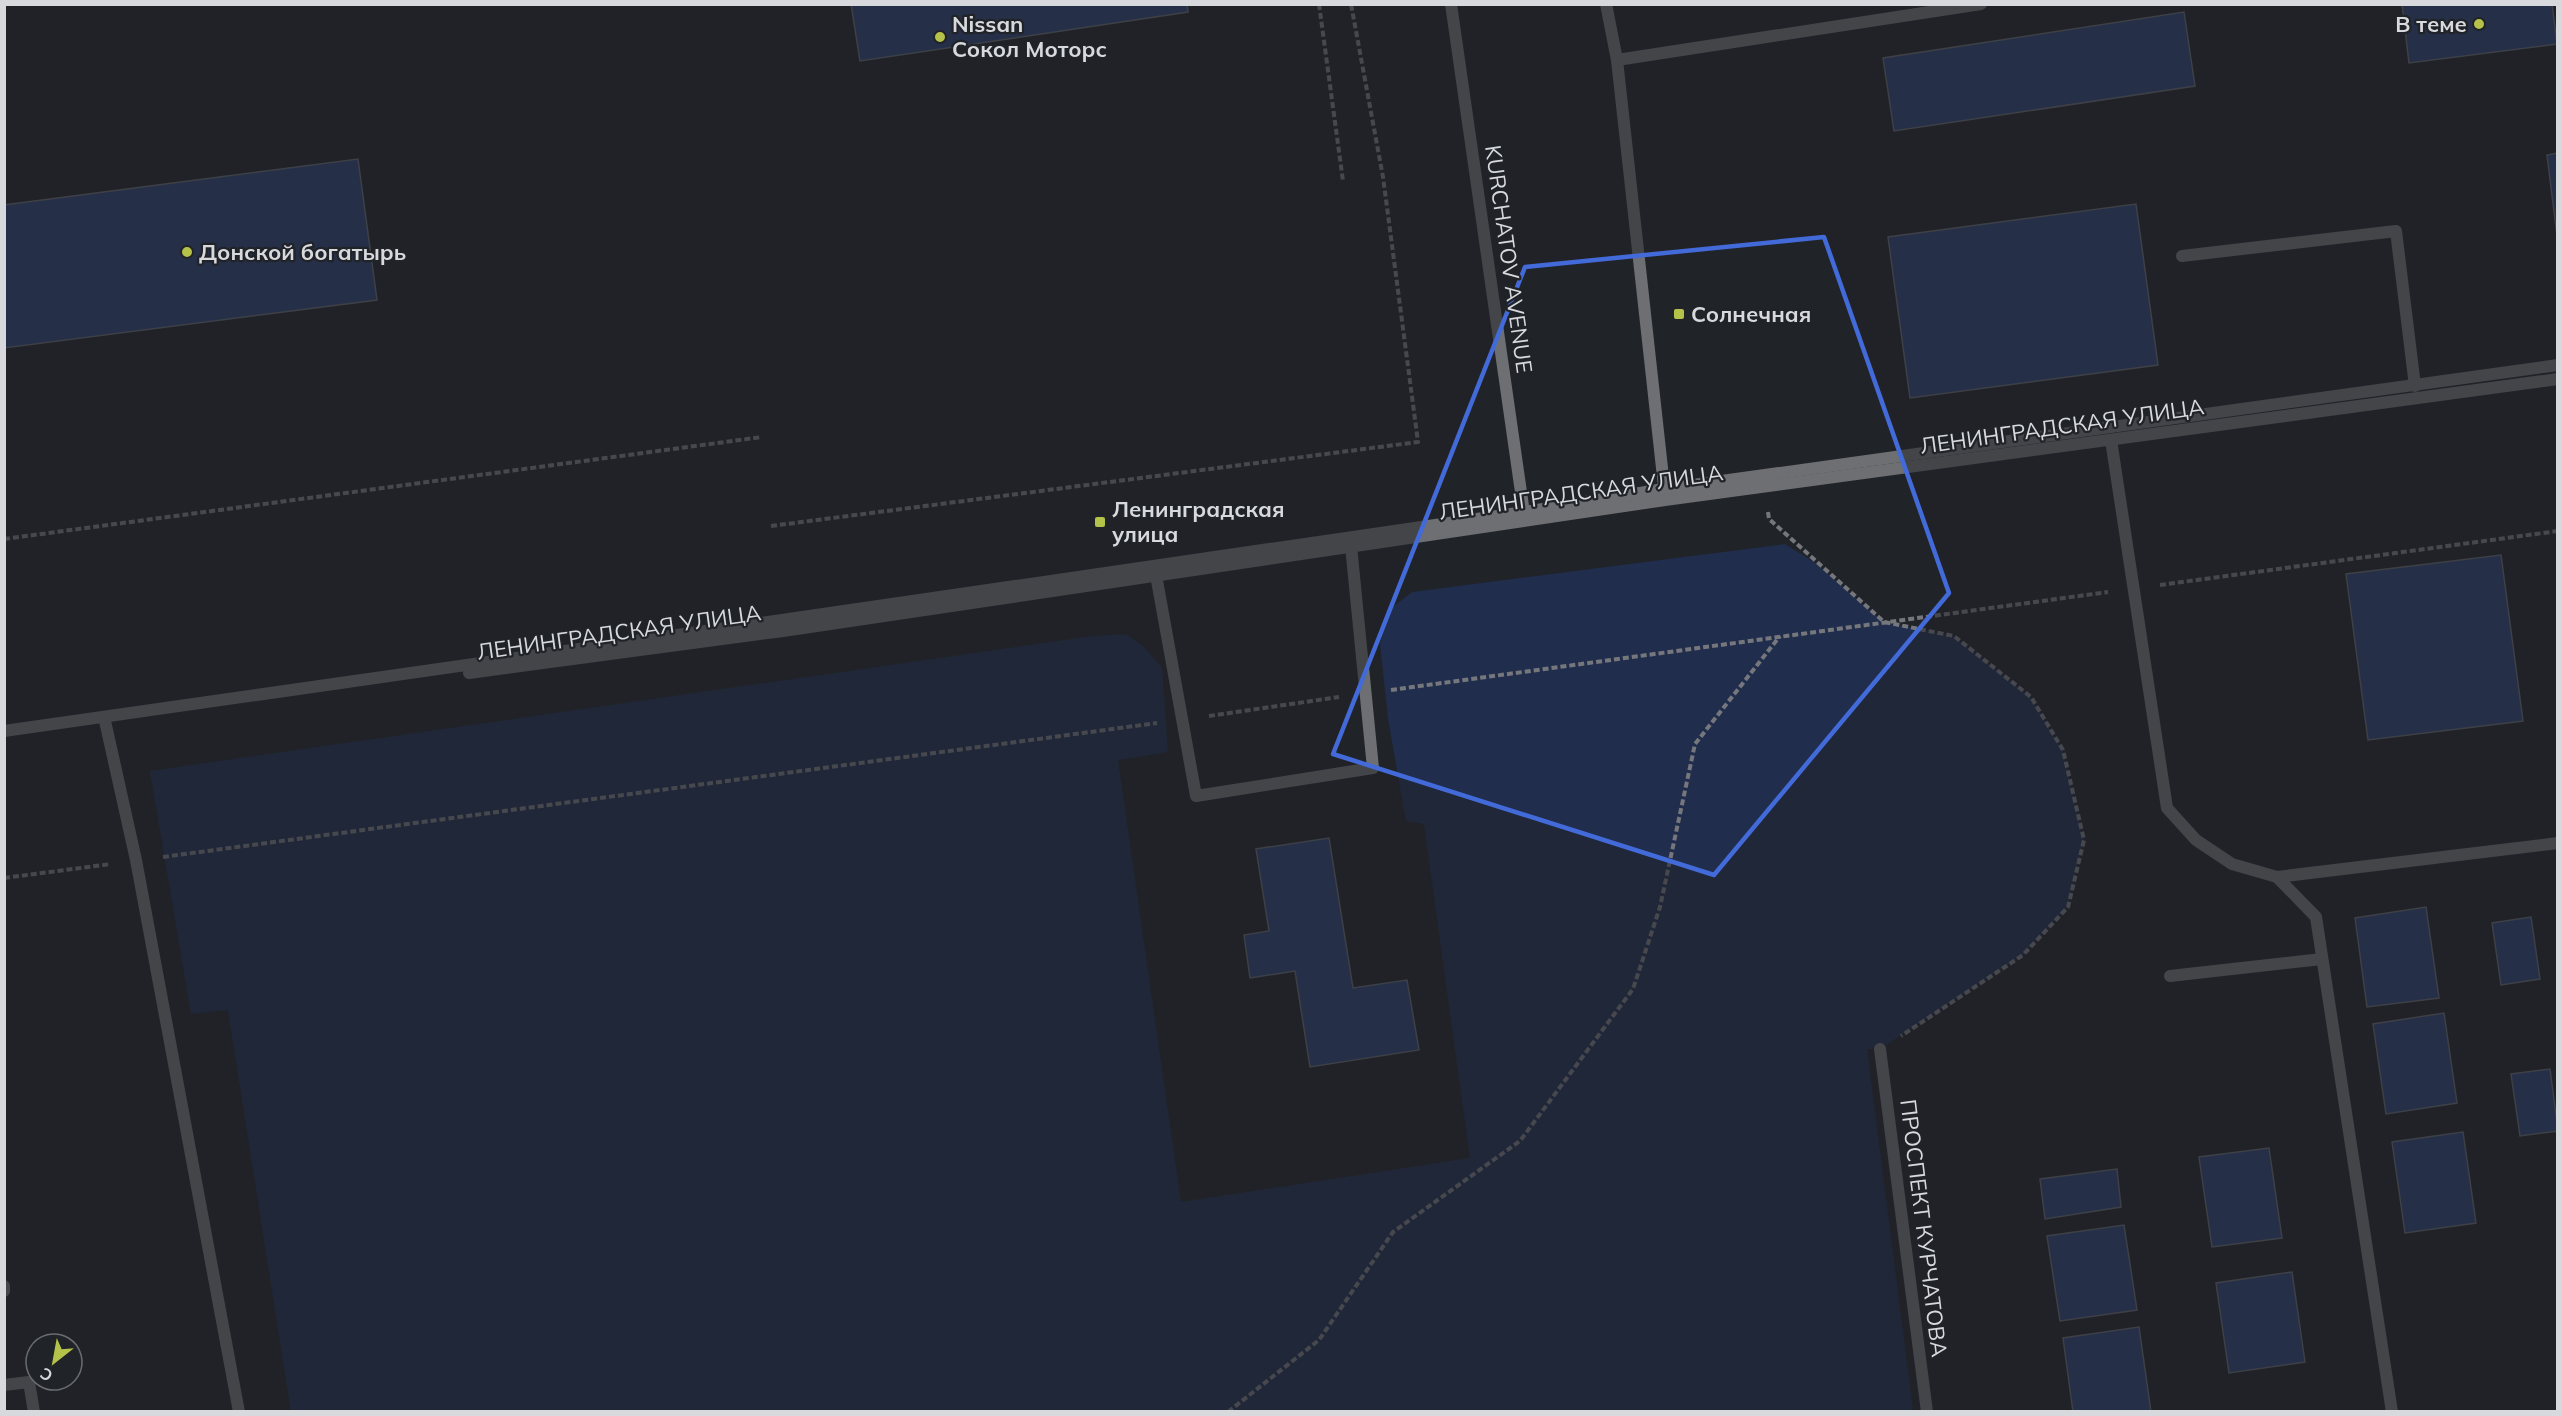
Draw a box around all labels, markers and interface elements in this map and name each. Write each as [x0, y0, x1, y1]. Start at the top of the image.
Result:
place label: Nissan Сокол Моторс [952, 10, 1107, 63]
place label: В теме [2395, 10, 2467, 38]
marker: В теме [2472, 17, 2486, 31]
marker: Nissan Сокол Моторс [933, 30, 947, 44]
street label: KURCHATOV AVENUE [1479, 143, 1539, 375]
place label: Донской богатырь [199, 238, 406, 266]
marker: Донской богатырь [180, 245, 194, 259]
place label: Солнечная [1691, 300, 1811, 328]
marker: Солнечная [1672, 307, 1686, 321]
street label: ЛЕНИНГРАДСКАЯ УЛИЦА [1918, 392, 2206, 460]
street label: ЛЕНИНГРАДСКАЯ УЛИЦА [1437, 458, 1725, 526]
place label: Ленинградская улица [1112, 495, 1285, 548]
marker: Ленинградская улица [1093, 515, 1107, 529]
street label: ЛЕНИНГРАДСКАЯ УЛИЦА [475, 598, 763, 666]
street label: ПРОСПЕКТ КУРЧАТОВА [1894, 1098, 1954, 1358]
north arrow [24, 1332, 84, 1392]
text: С [36, 1363, 56, 1386]

